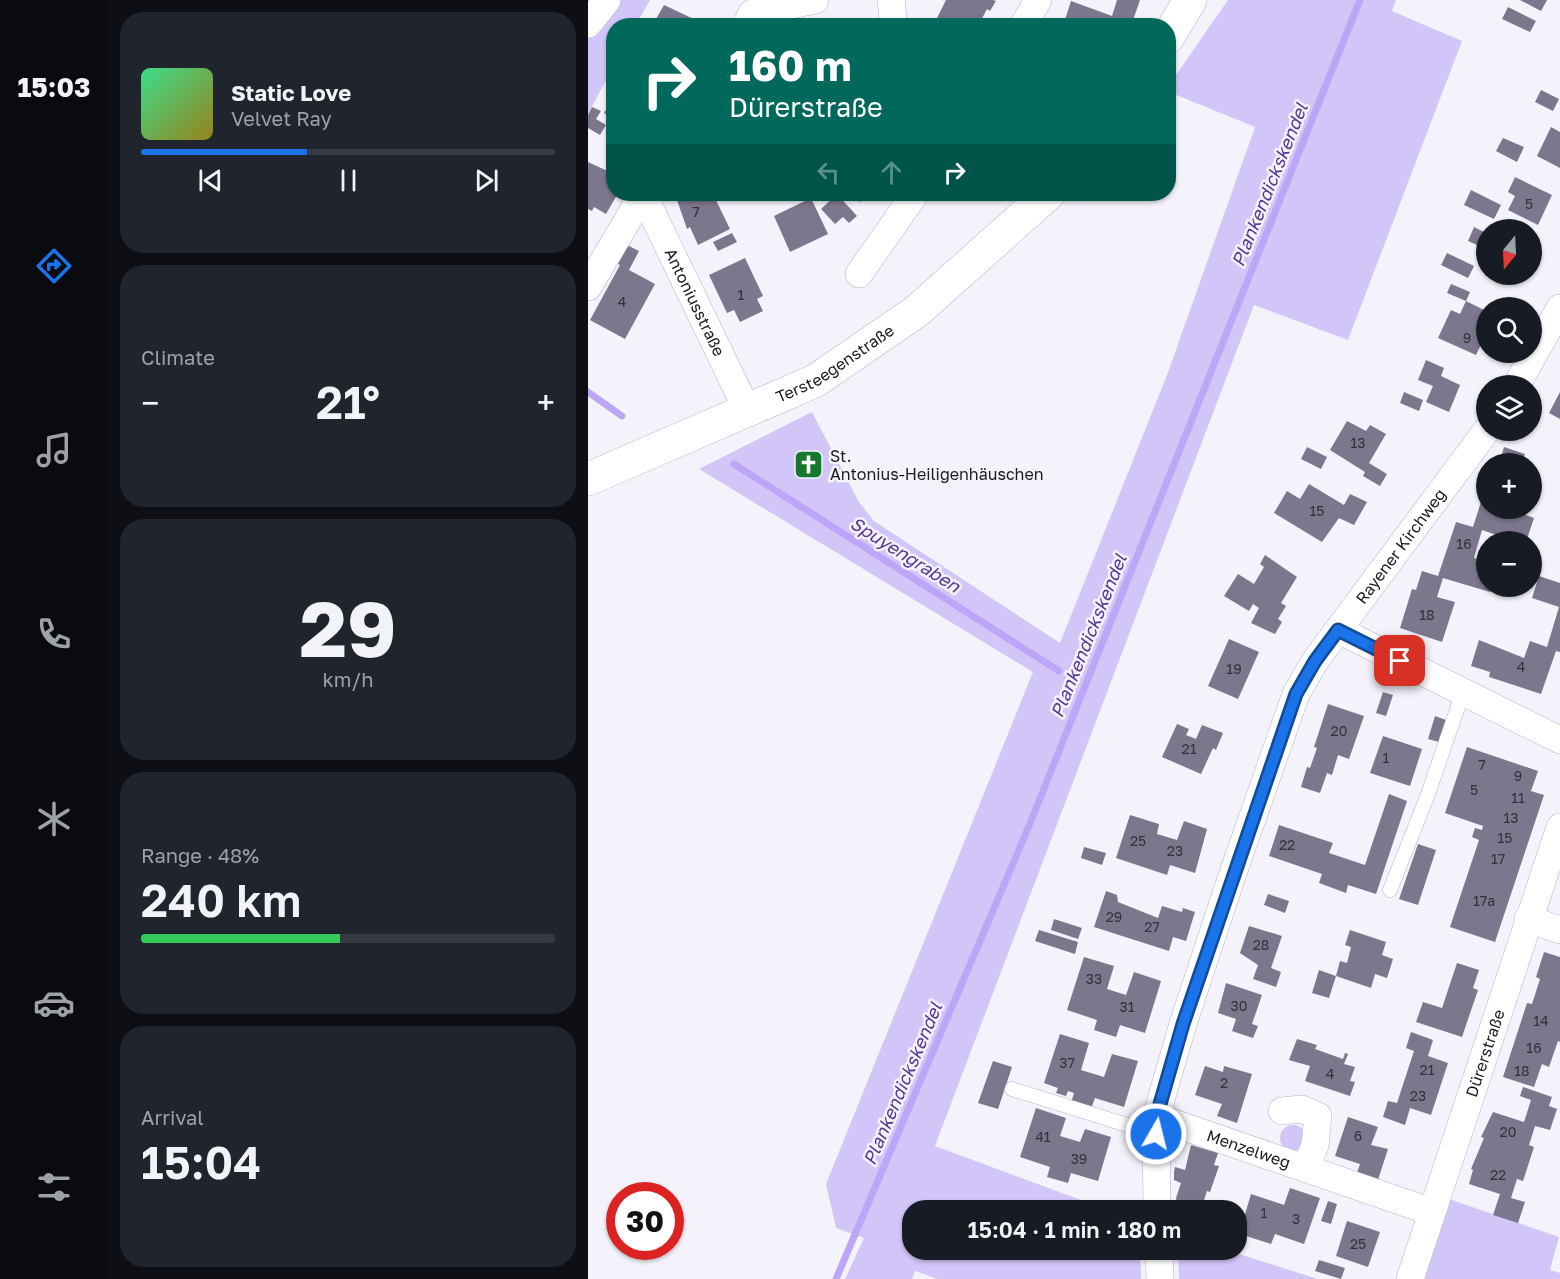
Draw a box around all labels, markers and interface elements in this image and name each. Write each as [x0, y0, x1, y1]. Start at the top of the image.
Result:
text: 160 m [729, 40, 852, 90]
icon: right [630, 42, 708, 120]
text: 15:03 [17, 71, 91, 103]
text: Static Love [231, 79, 351, 106]
text: Dürerstraße [729, 91, 883, 123]
water label: Plankendickskendel [1226, 99, 1312, 269]
text: Velvet Ray [231, 106, 332, 130]
icon: left [812, 156, 845, 189]
icon: ahead [875, 156, 908, 189]
icon: right [938, 156, 971, 189]
icon: previous [194, 164, 227, 197]
icon: pause [332, 164, 365, 197]
icon: next [470, 164, 503, 197]
house number: 5 [1525, 195, 1533, 212]
house number: 7 [692, 203, 700, 220]
north arrow [1476, 219, 1542, 285]
map controls [1476, 219, 1542, 597]
icon: directions [33, 245, 75, 287]
street label: Antoniusstraße [661, 245, 730, 359]
house number: 1 [738, 286, 745, 303]
house number: 4 [618, 293, 626, 310]
button: search [1476, 297, 1542, 363]
street label: Tersteegenstraße [773, 320, 898, 407]
house number: 9 [1463, 329, 1471, 346]
text: Climate [141, 345, 215, 369]
text: 21° [316, 375, 380, 429]
button: layers [1476, 375, 1542, 441]
text: − [141, 383, 159, 422]
text: + [537, 383, 555, 422]
icon: music [33, 429, 75, 471]
house number: 13 [1351, 434, 1365, 451]
place label: St. Antonius-Heiligenhäuschen [830, 446, 1044, 484]
church icon: St. Antonius-Heiligenhäuschen [793, 449, 825, 481]
button: + [1476, 453, 1542, 519]
street label: Rayener Kirchweg [1351, 485, 1450, 608]
house number: 15 [1310, 502, 1324, 519]
water label: Spuyengraben [847, 512, 965, 597]
button: − [1476, 531, 1542, 597]
house number: 16 [1456, 535, 1472, 552]
water label: Plankendickskendel [1045, 550, 1131, 720]
text: 29 [299, 581, 397, 674]
house number: 18 [1419, 606, 1435, 623]
icon: phone [33, 613, 75, 655]
pin [1374, 635, 1425, 686]
icon: arrive [1383, 644, 1416, 677]
house number: 4 [1517, 658, 1525, 675]
house number: 19 [1226, 660, 1242, 677]
text: km/h [323, 667, 373, 691]
house number: 20 [1331, 722, 1347, 739]
house number: 21 [1182, 740, 1197, 757]
house number: 1 [1383, 749, 1390, 766]
house number: 7 [1478, 756, 1486, 773]
house number: 9 [1514, 767, 1522, 784]
house number: 5 [1470, 781, 1478, 798]
house number: 11 [1511, 789, 1525, 806]
icon: climate [33, 798, 75, 840]
house number: 13 [1504, 809, 1518, 826]
house number: 15 [1498, 829, 1512, 846]
house number: 25 [1130, 832, 1146, 849]
house number: 22 [1279, 836, 1295, 853]
house number: 23 [1167, 842, 1183, 859]
text: Range · 48% [141, 843, 259, 867]
house number: 17 [1491, 850, 1505, 867]
text: 240 km [141, 873, 301, 927]
house number: 17a [1473, 892, 1495, 909]
house number: 29 [1106, 908, 1122, 925]
house number: 27 [1144, 918, 1160, 935]
house number: 28 [1253, 936, 1269, 953]
house number: 33 [1086, 970, 1102, 987]
icon: car [33, 982, 75, 1024]
house number: 30 [1231, 997, 1247, 1014]
water label: Plankendickskendel [858, 998, 947, 1168]
house number: 31 [1120, 998, 1135, 1015]
street label: Dürerstraße [1461, 1007, 1509, 1099]
house number: 14 [1533, 1012, 1549, 1029]
house number: 16 [1526, 1039, 1542, 1056]
house number: 37 [1059, 1054, 1075, 1071]
house number: 21 [1420, 1061, 1435, 1078]
house number: 18 [1514, 1062, 1530, 1079]
house number: 4 [1326, 1065, 1334, 1082]
house number: 2 [1220, 1074, 1228, 1091]
house number: 23 [1410, 1087, 1426, 1104]
position arrow [1124, 1102, 1188, 1166]
text: Arrival [141, 1105, 204, 1129]
house number: 20 [1500, 1123, 1516, 1140]
street label: Menzelweg [1204, 1125, 1293, 1173]
house number: 6 [1354, 1127, 1362, 1144]
house number: 41 [1035, 1128, 1051, 1145]
text: 15:04 [141, 1135, 262, 1189]
house number: 39 [1071, 1150, 1087, 1167]
icon: filters [33, 1166, 75, 1208]
house number: 22 [1490, 1166, 1506, 1183]
speed limit sign: 30 [606, 1182, 684, 1260]
house number: 1 [1261, 1204, 1268, 1221]
house number: 3 [1292, 1210, 1300, 1227]
text: 15:04 · 1 min · 180 m [968, 1216, 1181, 1243]
house number: 25 [1350, 1235, 1366, 1252]

